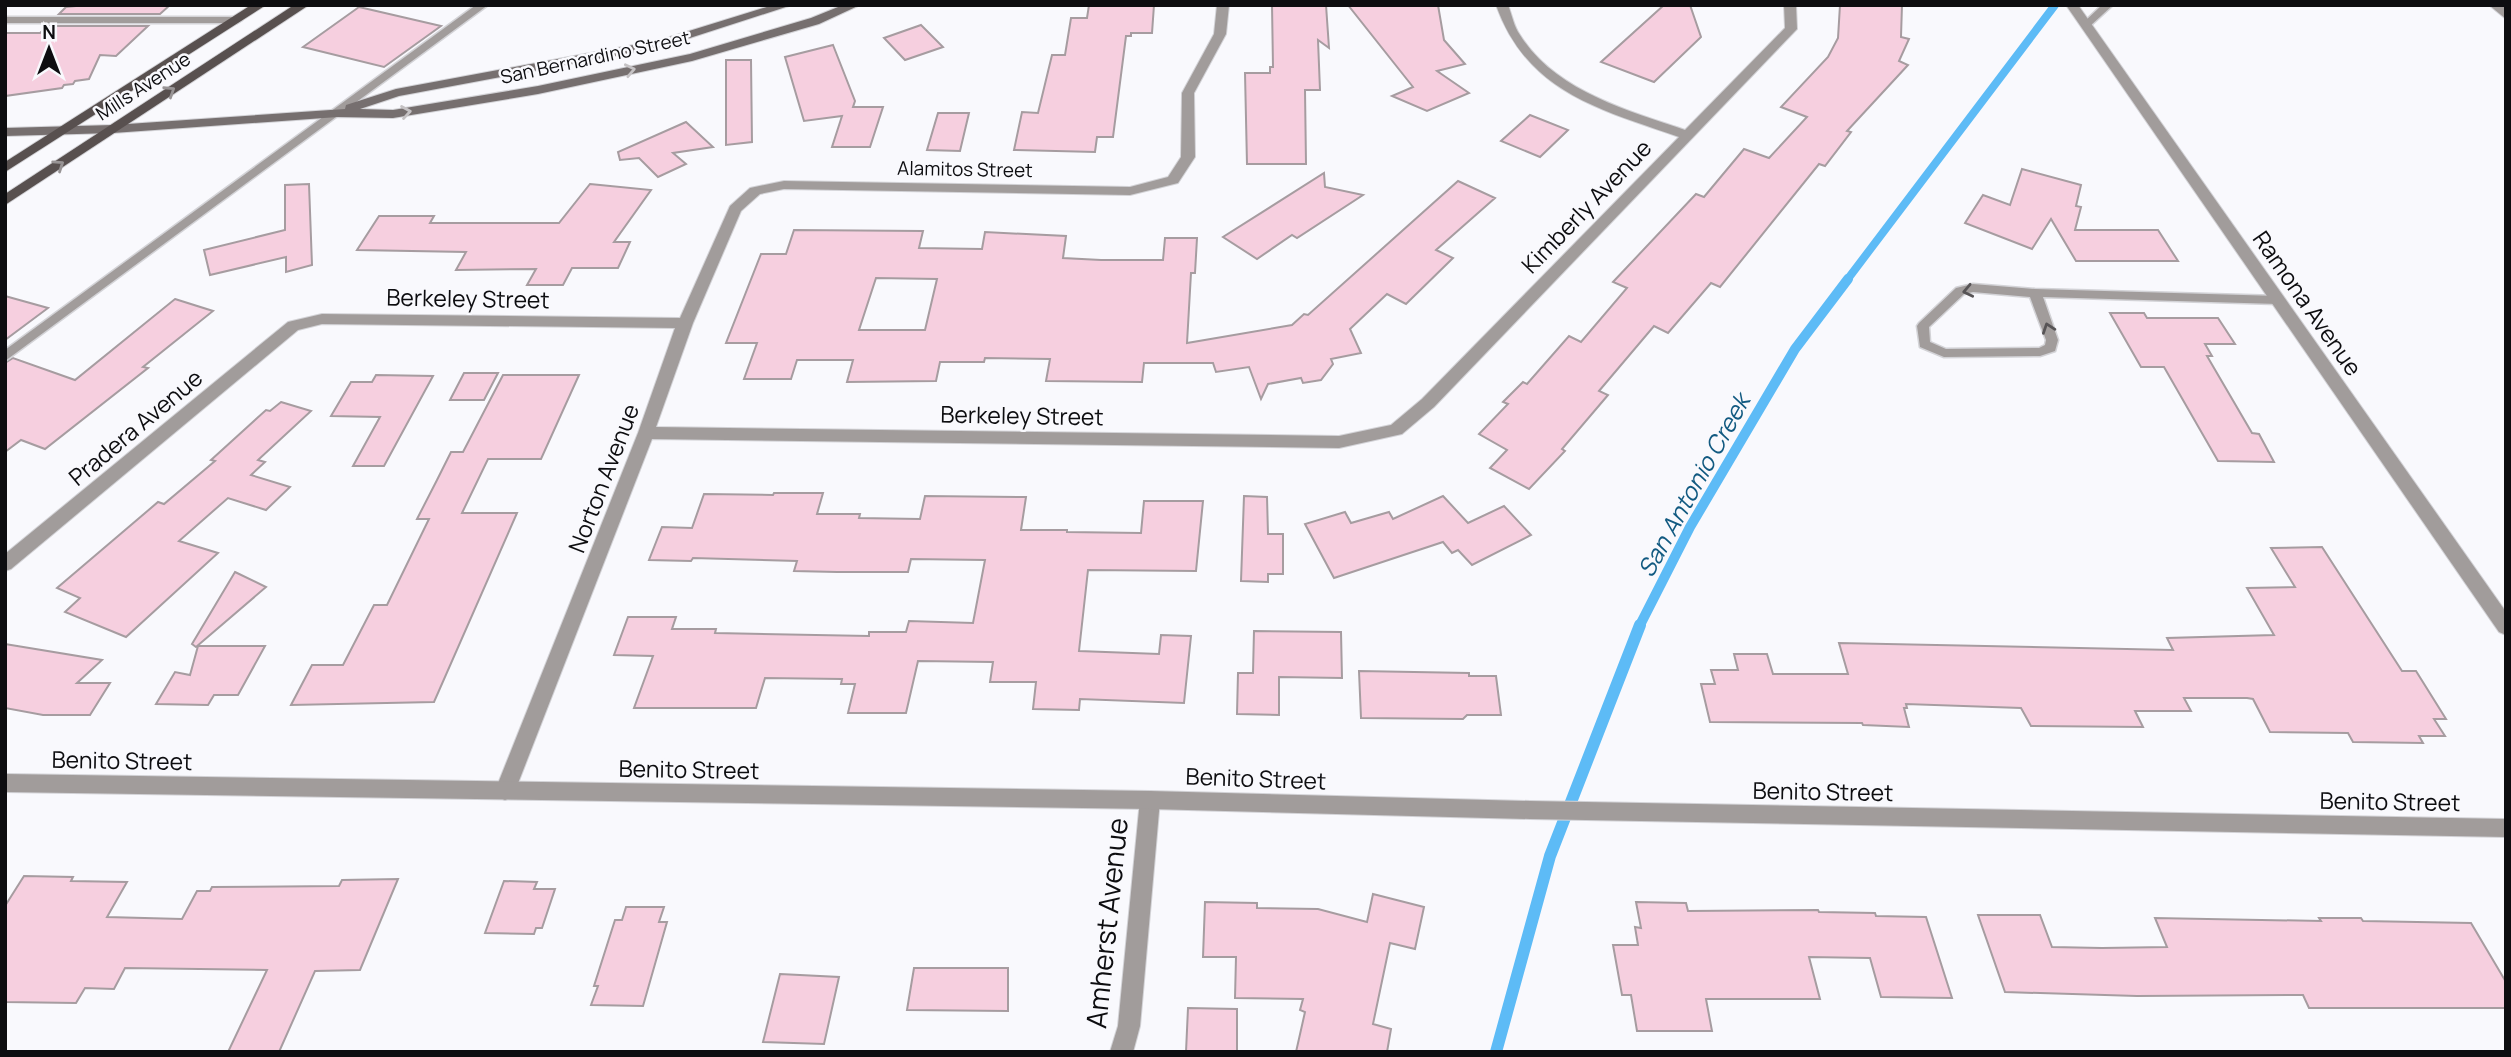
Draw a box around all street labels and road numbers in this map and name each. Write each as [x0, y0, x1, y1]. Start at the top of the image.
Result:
street label: San Bernardino Street [498, 24, 692, 90]
street label: Mills Avenue [91, 46, 195, 126]
street label: Kimberly Avenue [1514, 132, 1658, 280]
street label: Alamitos Street [897, 155, 1033, 183]
street label: Ramona Avenue [2246, 224, 2370, 382]
street label: Berkeley Street [386, 281, 550, 315]
street label: Pradera Avenue [61, 362, 209, 492]
street label: Berkeley Street [940, 398, 1104, 432]
street label: Norton Avenue [560, 399, 646, 557]
street label: Benito Street [51, 743, 193, 777]
street label: Benito Street [618, 752, 760, 786]
street label: Benito Street [1185, 760, 1327, 796]
street label: Benito Street [1752, 774, 1894, 808]
street label: Benito Street [2319, 784, 2461, 818]
street label: Amherst Avenue [1076, 816, 1136, 1030]

